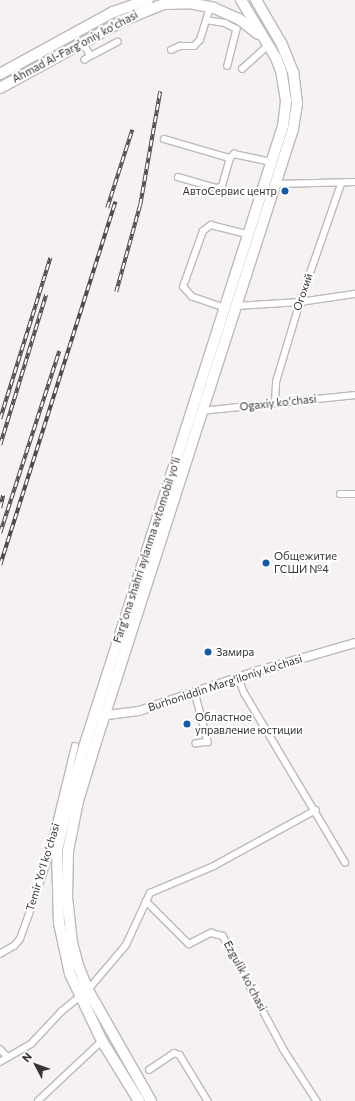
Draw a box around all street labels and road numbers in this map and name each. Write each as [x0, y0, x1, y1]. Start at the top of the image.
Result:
street label: Ahmad Al-Farg'oniy ko'chasi [10, 8, 140, 86]
street label: Огохий [290, 272, 316, 312]
street label: Ogaxiy koʻchasi [239, 392, 317, 414]
street label: Fargʻona shahri aylanma avtomobil yoʻli [111, 455, 183, 645]
street label: Burhoniddin Marg'iloniy ko'chasi [146, 652, 304, 714]
street label: Temir Yoʻl koʻchasi [23, 821, 63, 913]
street label: Ezgulik koʻchasi [221, 938, 269, 1014]

